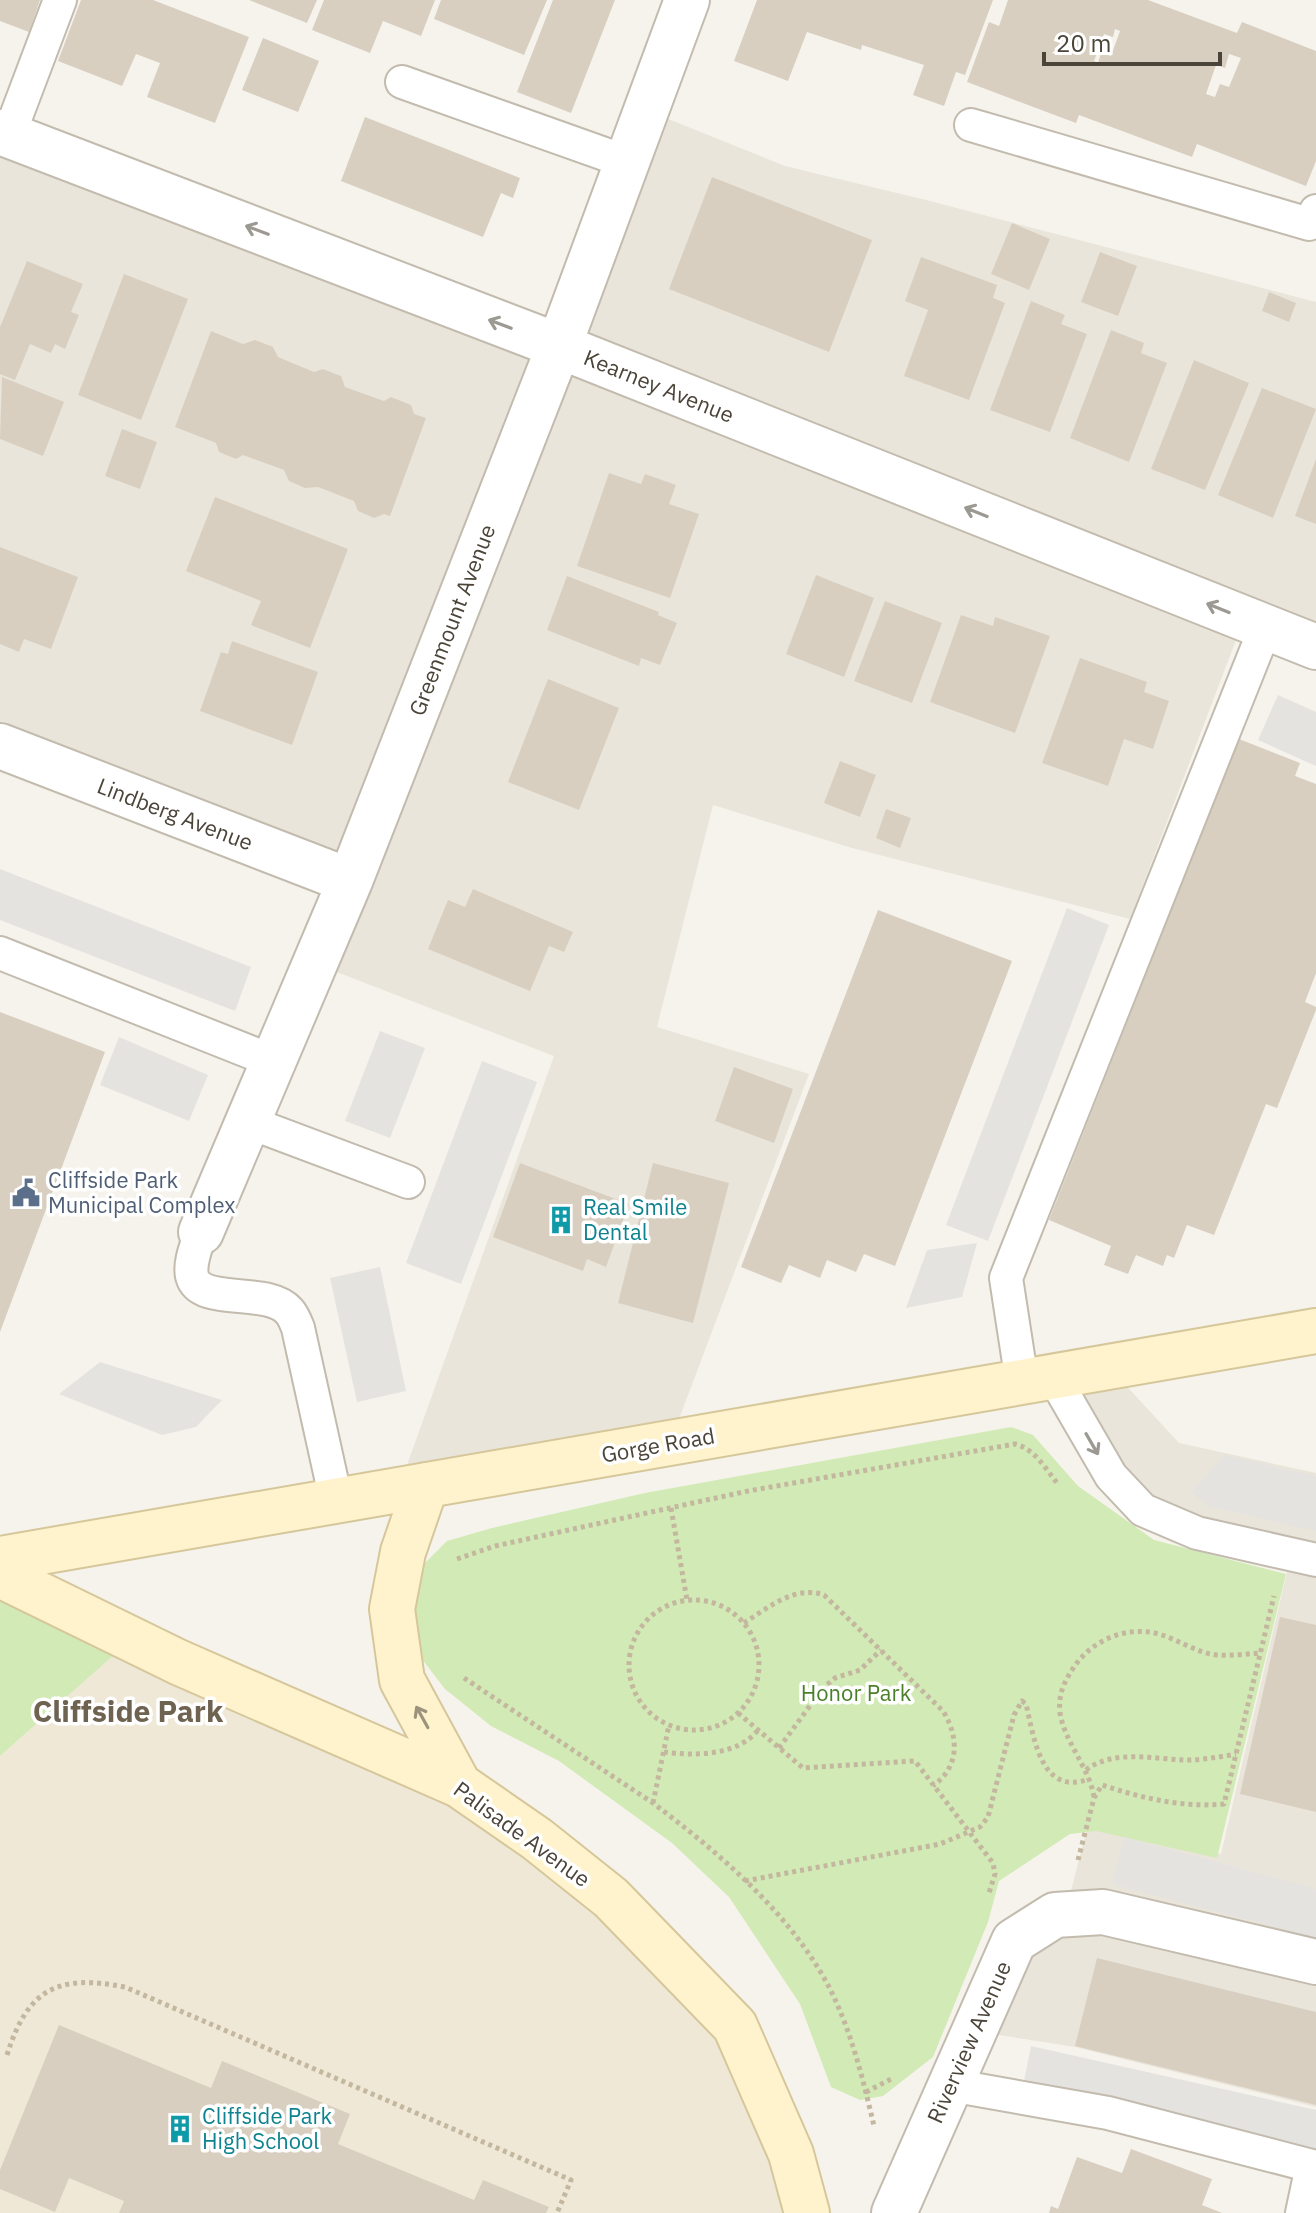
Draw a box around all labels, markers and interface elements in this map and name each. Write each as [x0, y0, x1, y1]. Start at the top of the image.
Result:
scale bar [1044, 16, 1220, 66]
text: 20 m [1056, 27, 1111, 59]
one-way arrow [245, 222, 270, 236]
one-way arrow [488, 316, 513, 330]
street label: Kearney Avenue [580, 342, 739, 429]
one-way arrow [964, 504, 989, 518]
street label: Greenmount Avenue [402, 520, 501, 720]
one-way arrow [1206, 599, 1231, 614]
street label: Lindberg Avenue [93, 771, 257, 857]
place label: Cliffside Park Municipal Complex [48, 1165, 236, 1219]
public building icon: Cliffside Park Municipal Complex [11, 1178, 41, 1208]
place label: Real Smile Dental [583, 1192, 687, 1246]
building icon: Real Smile Dental [546, 1205, 576, 1235]
street label: Gorge Road [599, 1420, 717, 1469]
one-way arrow [1085, 1432, 1101, 1455]
park label: Honor Park [801, 1678, 912, 1707]
district label: Cliffside Park [33, 1691, 224, 1730]
one-way arrow [413, 1705, 429, 1729]
street label: Palisade Avenue [448, 1774, 596, 1893]
street label: Riverview Avenue [920, 1956, 1017, 2127]
place label: Cliffside Park High School [202, 2101, 333, 2155]
building icon: Cliffside Park High School [165, 2114, 195, 2144]

